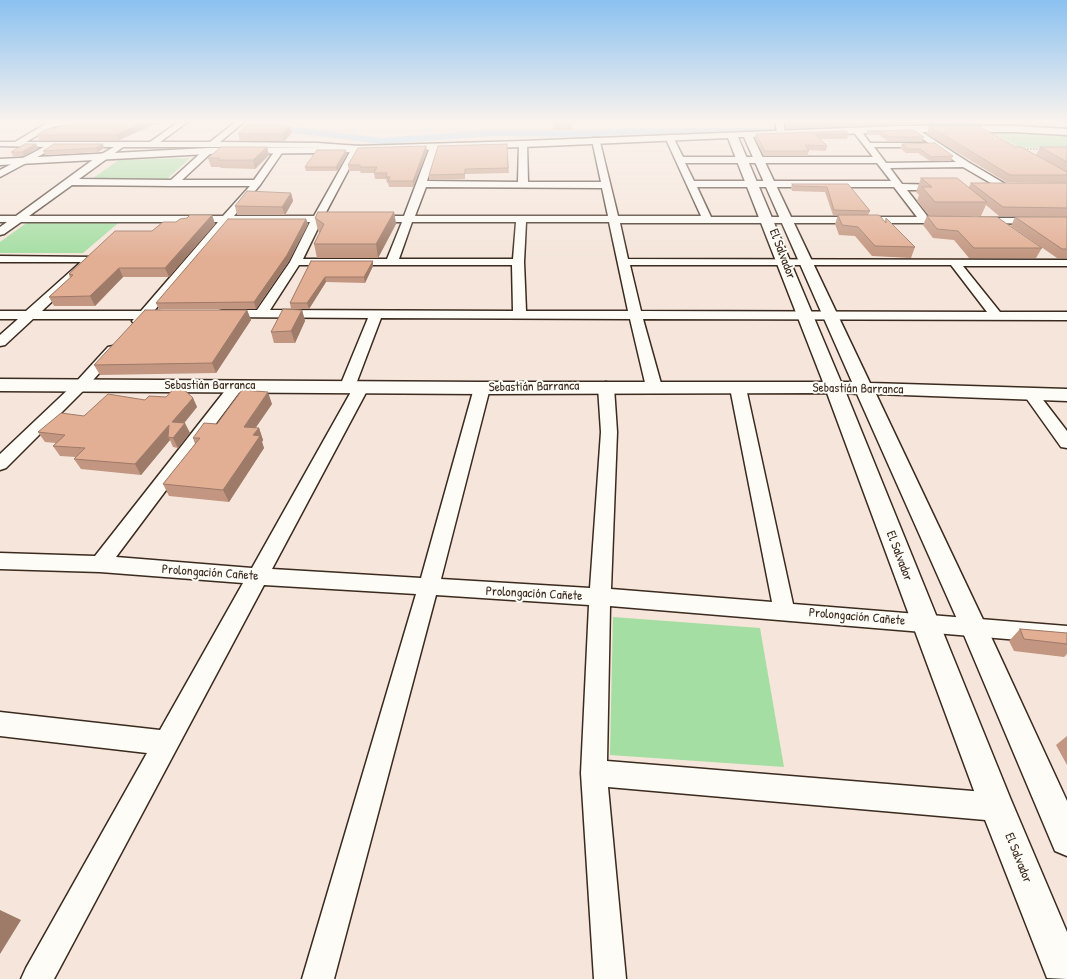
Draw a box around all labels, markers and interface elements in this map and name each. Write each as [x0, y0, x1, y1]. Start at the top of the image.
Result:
street label: El Salvador [765, 227, 799, 281]
street label: Sebastián Barranca [165, 378, 255, 394]
street label: Sebastián Barranca [488, 378, 580, 396]
street label: Sebastián Barranca [812, 380, 904, 398]
street label: El Salvador [882, 529, 916, 583]
street label: Prolongación Cañete [161, 562, 259, 584]
street label: Prolongación Cañete [485, 584, 583, 604]
street label: Prolongación Cañete [808, 605, 906, 629]
street label: El Salvador [1001, 831, 1035, 885]

